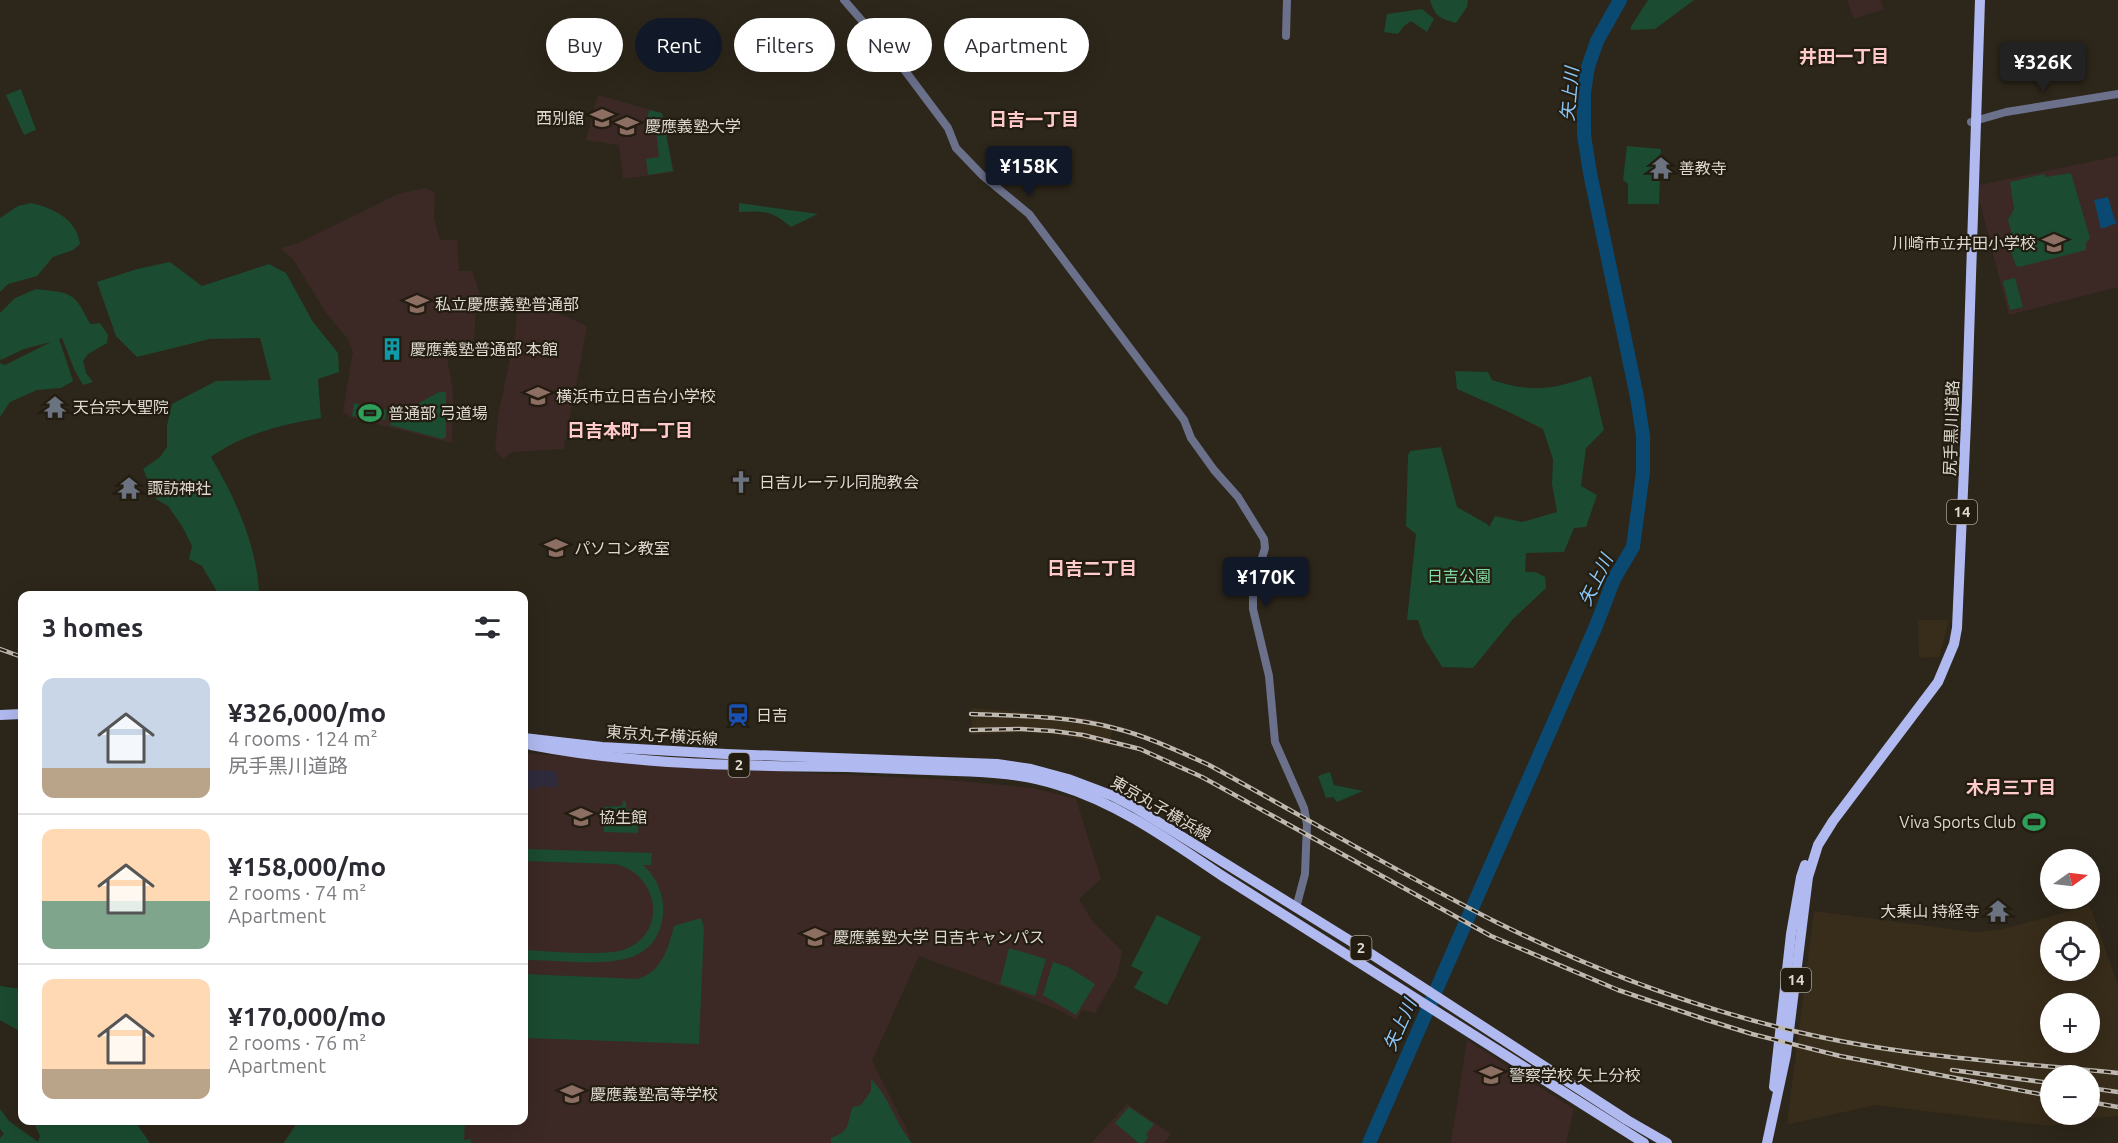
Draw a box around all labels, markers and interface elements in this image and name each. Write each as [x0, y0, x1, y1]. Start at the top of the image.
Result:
chip: Buy [546, 18, 623, 72]
chip: Rent [635, 18, 722, 72]
chip: Filters [734, 18, 835, 72]
chip: New [847, 18, 932, 72]
chip: Apartment [944, 18, 1089, 72]
pin: ¥326K [2001, 42, 2085, 93]
district label: 井田一丁目 [1799, 46, 1889, 66]
text: ¥326K [2014, 50, 2072, 73]
water label: 矢上川 [1557, 64, 1581, 122]
school or university icon: 西別館 [589, 105, 615, 131]
place label: 西別館 [536, 109, 584, 127]
district label: 日吉一丁目 [989, 109, 1079, 129]
school or university icon: 慶應義塾大学 [614, 113, 640, 139]
place label: 慶應義塾大学 [645, 117, 741, 135]
pin: ¥158K [987, 146, 1071, 197]
text: ¥158K [1000, 154, 1058, 177]
temple icon: 善教寺 [1648, 155, 1674, 181]
place label: 善教寺 [1679, 159, 1727, 177]
school or university icon: 川崎市立井田小学校 [2041, 230, 2067, 256]
place label: 川崎市立井田小学校 [1892, 234, 2036, 252]
school or university icon: 私立慶應義塾普通部 [404, 291, 430, 317]
place label: 私立慶應義塾普通部 [435, 295, 579, 313]
building icon: 慶應義塾普通部 本館 [379, 336, 405, 362]
place label: 慶應義塾普通部 本館 [410, 340, 558, 358]
street label: 尻手黒川道路 [1940, 380, 1962, 476]
school or university icon: 横浜市立日吉台小学校 [525, 383, 551, 409]
place label: 横浜市立日吉台小学校 [556, 387, 716, 405]
temple icon: 天台宗大聖院 [42, 394, 68, 420]
place label: 天台宗大聖院 [73, 398, 169, 416]
sports icon: 普通部 弓道場 [357, 400, 383, 426]
place label: 普通部 弓道場 [388, 404, 488, 422]
district label: 日吉本町一丁目 [567, 420, 693, 440]
church icon: 日吉ルーテル同胞教会 [728, 469, 754, 495]
place label: 日吉ルーテル同胞教会 [759, 473, 919, 491]
temple icon: 諏訪神社 [116, 475, 142, 501]
place label: 諏訪神社 [147, 479, 211, 497]
road number: 14 [1947, 500, 1977, 524]
school or university icon: パソコン教室 [543, 535, 569, 561]
place label: パソコン教室 [574, 539, 670, 557]
water label: 矢上川 [1574, 549, 1617, 608]
pin: ¥170K [1224, 557, 1308, 608]
district label: 日吉二丁目 [1047, 558, 1137, 578]
text: ¥170K [1237, 565, 1295, 588]
park label: 日吉公園 [1427, 567, 1491, 585]
icon: filters [471, 611, 504, 644]
text: 3 homes [42, 613, 143, 642]
text: ¥326,000/mo [228, 698, 386, 727]
icon: home [90, 702, 162, 774]
station icon: 日吉 [725, 702, 751, 728]
place label: 日吉 [756, 706, 788, 724]
street label: 東京丸子横浜線 [606, 722, 718, 748]
text: 4 rooms · 124 m² [228, 727, 378, 750]
road number: 2 [728, 753, 750, 777]
text: 尻手黒川道路 [228, 754, 348, 777]
street label: 東京丸子横浜線 [1108, 772, 1214, 844]
district label: 木月三丁目 [1966, 777, 2056, 797]
school or university icon: 協生館 [568, 804, 594, 830]
place label: 協生館 [599, 808, 647, 826]
sports icon: Viva Sports Club [2021, 809, 2047, 835]
place label: Viva Sports Club [1899, 813, 2016, 831]
north arrow [2040, 849, 2100, 909]
map controls [2040, 849, 2100, 1125]
text: ¥158,000/mo [228, 852, 386, 881]
icon: home [90, 853, 162, 925]
text: 2 rooms · 74 m² [228, 881, 366, 904]
temple icon: 大乗山 持経寺 [1985, 898, 2011, 924]
place label: 大乗山 持経寺 [1880, 902, 1980, 920]
text: Apartment [228, 904, 326, 927]
button: locate [2040, 921, 2100, 981]
school or university icon: 慶應義塾大学 日吉キャンパス [802, 924, 828, 950]
place label: 慶應義塾大学 日吉キャンパス [833, 928, 1045, 946]
road number: 2 [1350, 936, 1372, 960]
road number: 14 [1781, 968, 1811, 992]
button: + [2040, 993, 2100, 1053]
water label: 矢上川 [1379, 994, 1420, 1053]
text: ¥170,000/mo [228, 1002, 386, 1031]
icon: home [90, 1003, 162, 1075]
text: 2 rooms · 76 m² [228, 1031, 366, 1054]
text: Apartment [228, 1054, 326, 1077]
school or university icon: 警察学校 矢上分校 [1478, 1062, 1504, 1088]
button: − [2040, 1065, 2100, 1125]
place label: 警察学校 矢上分校 [1509, 1066, 1641, 1084]
school or university icon: 慶應義塾高等学校 [559, 1081, 585, 1107]
place label: 慶應義塾高等学校 [590, 1085, 718, 1103]

